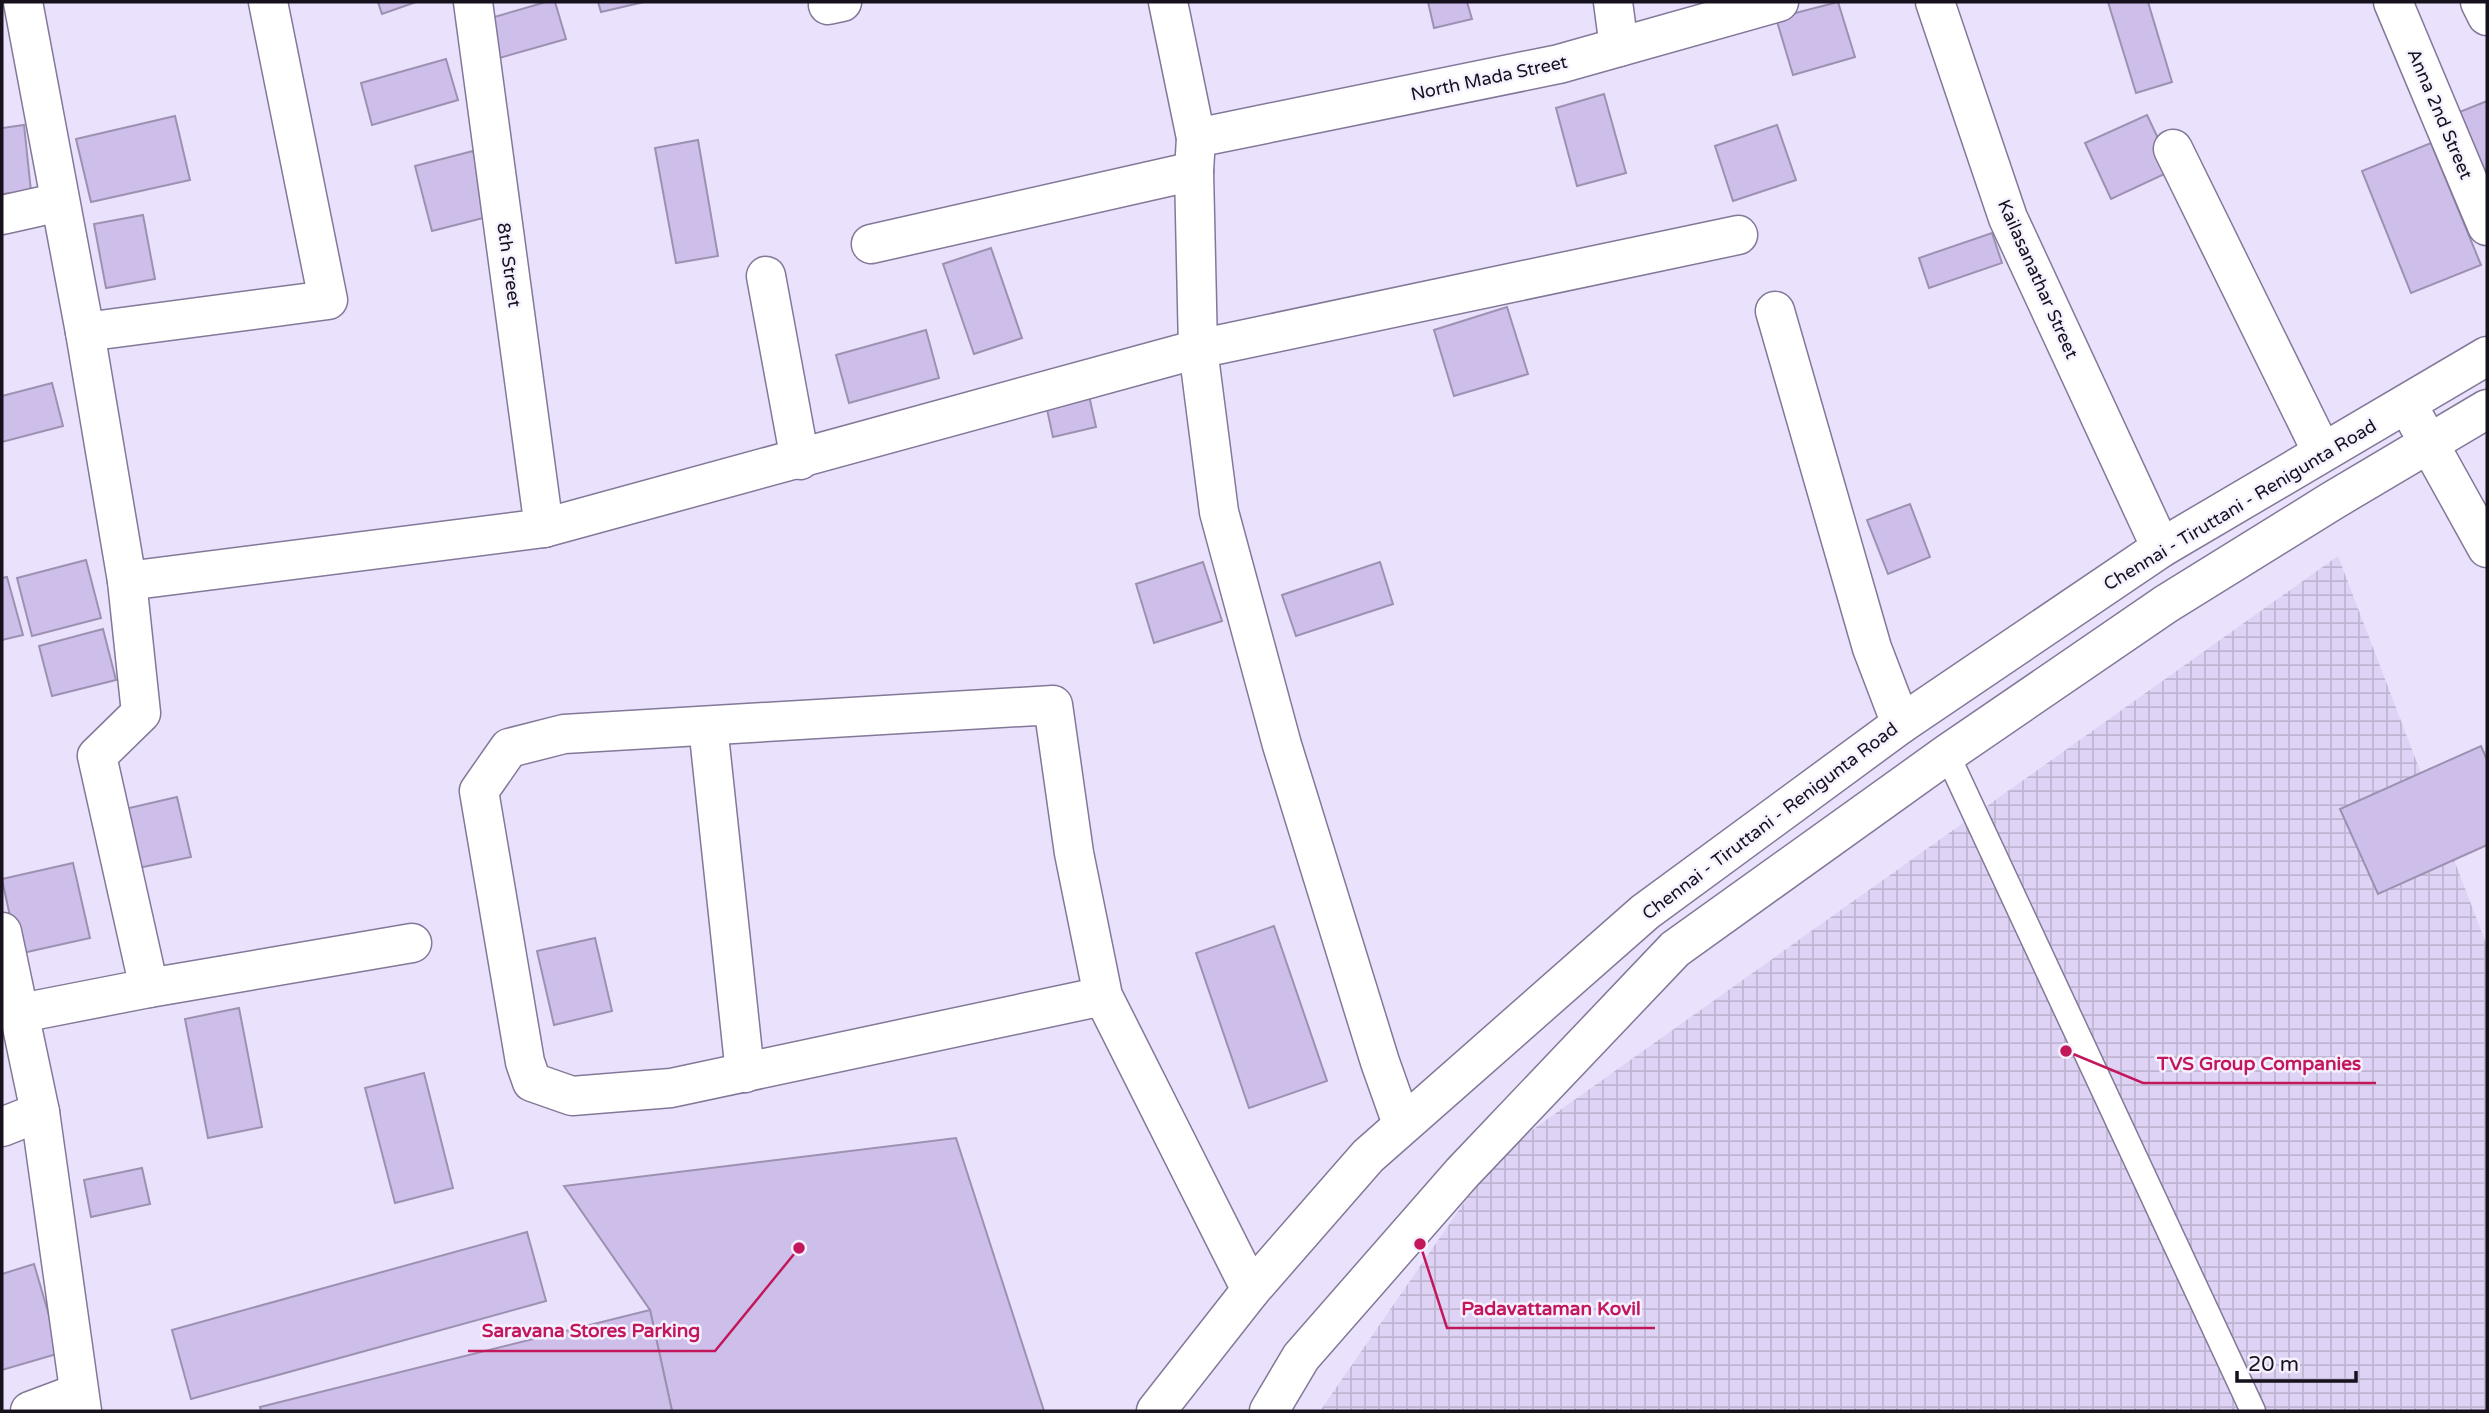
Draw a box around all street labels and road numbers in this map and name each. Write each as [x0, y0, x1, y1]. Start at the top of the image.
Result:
street label: Anna 2nd Street [2403, 45, 2477, 183]
street label: North Mada Street [1409, 51, 1569, 105]
street label: Kailasanathar Street [1993, 196, 2083, 362]
street label: 8th Street [492, 221, 526, 309]
street label: Chennai - Tiruttani - Renigunta Road [2100, 415, 2380, 595]
street label: Chennai - Tiruttani - Renigunta Road [1638, 718, 1902, 924]

